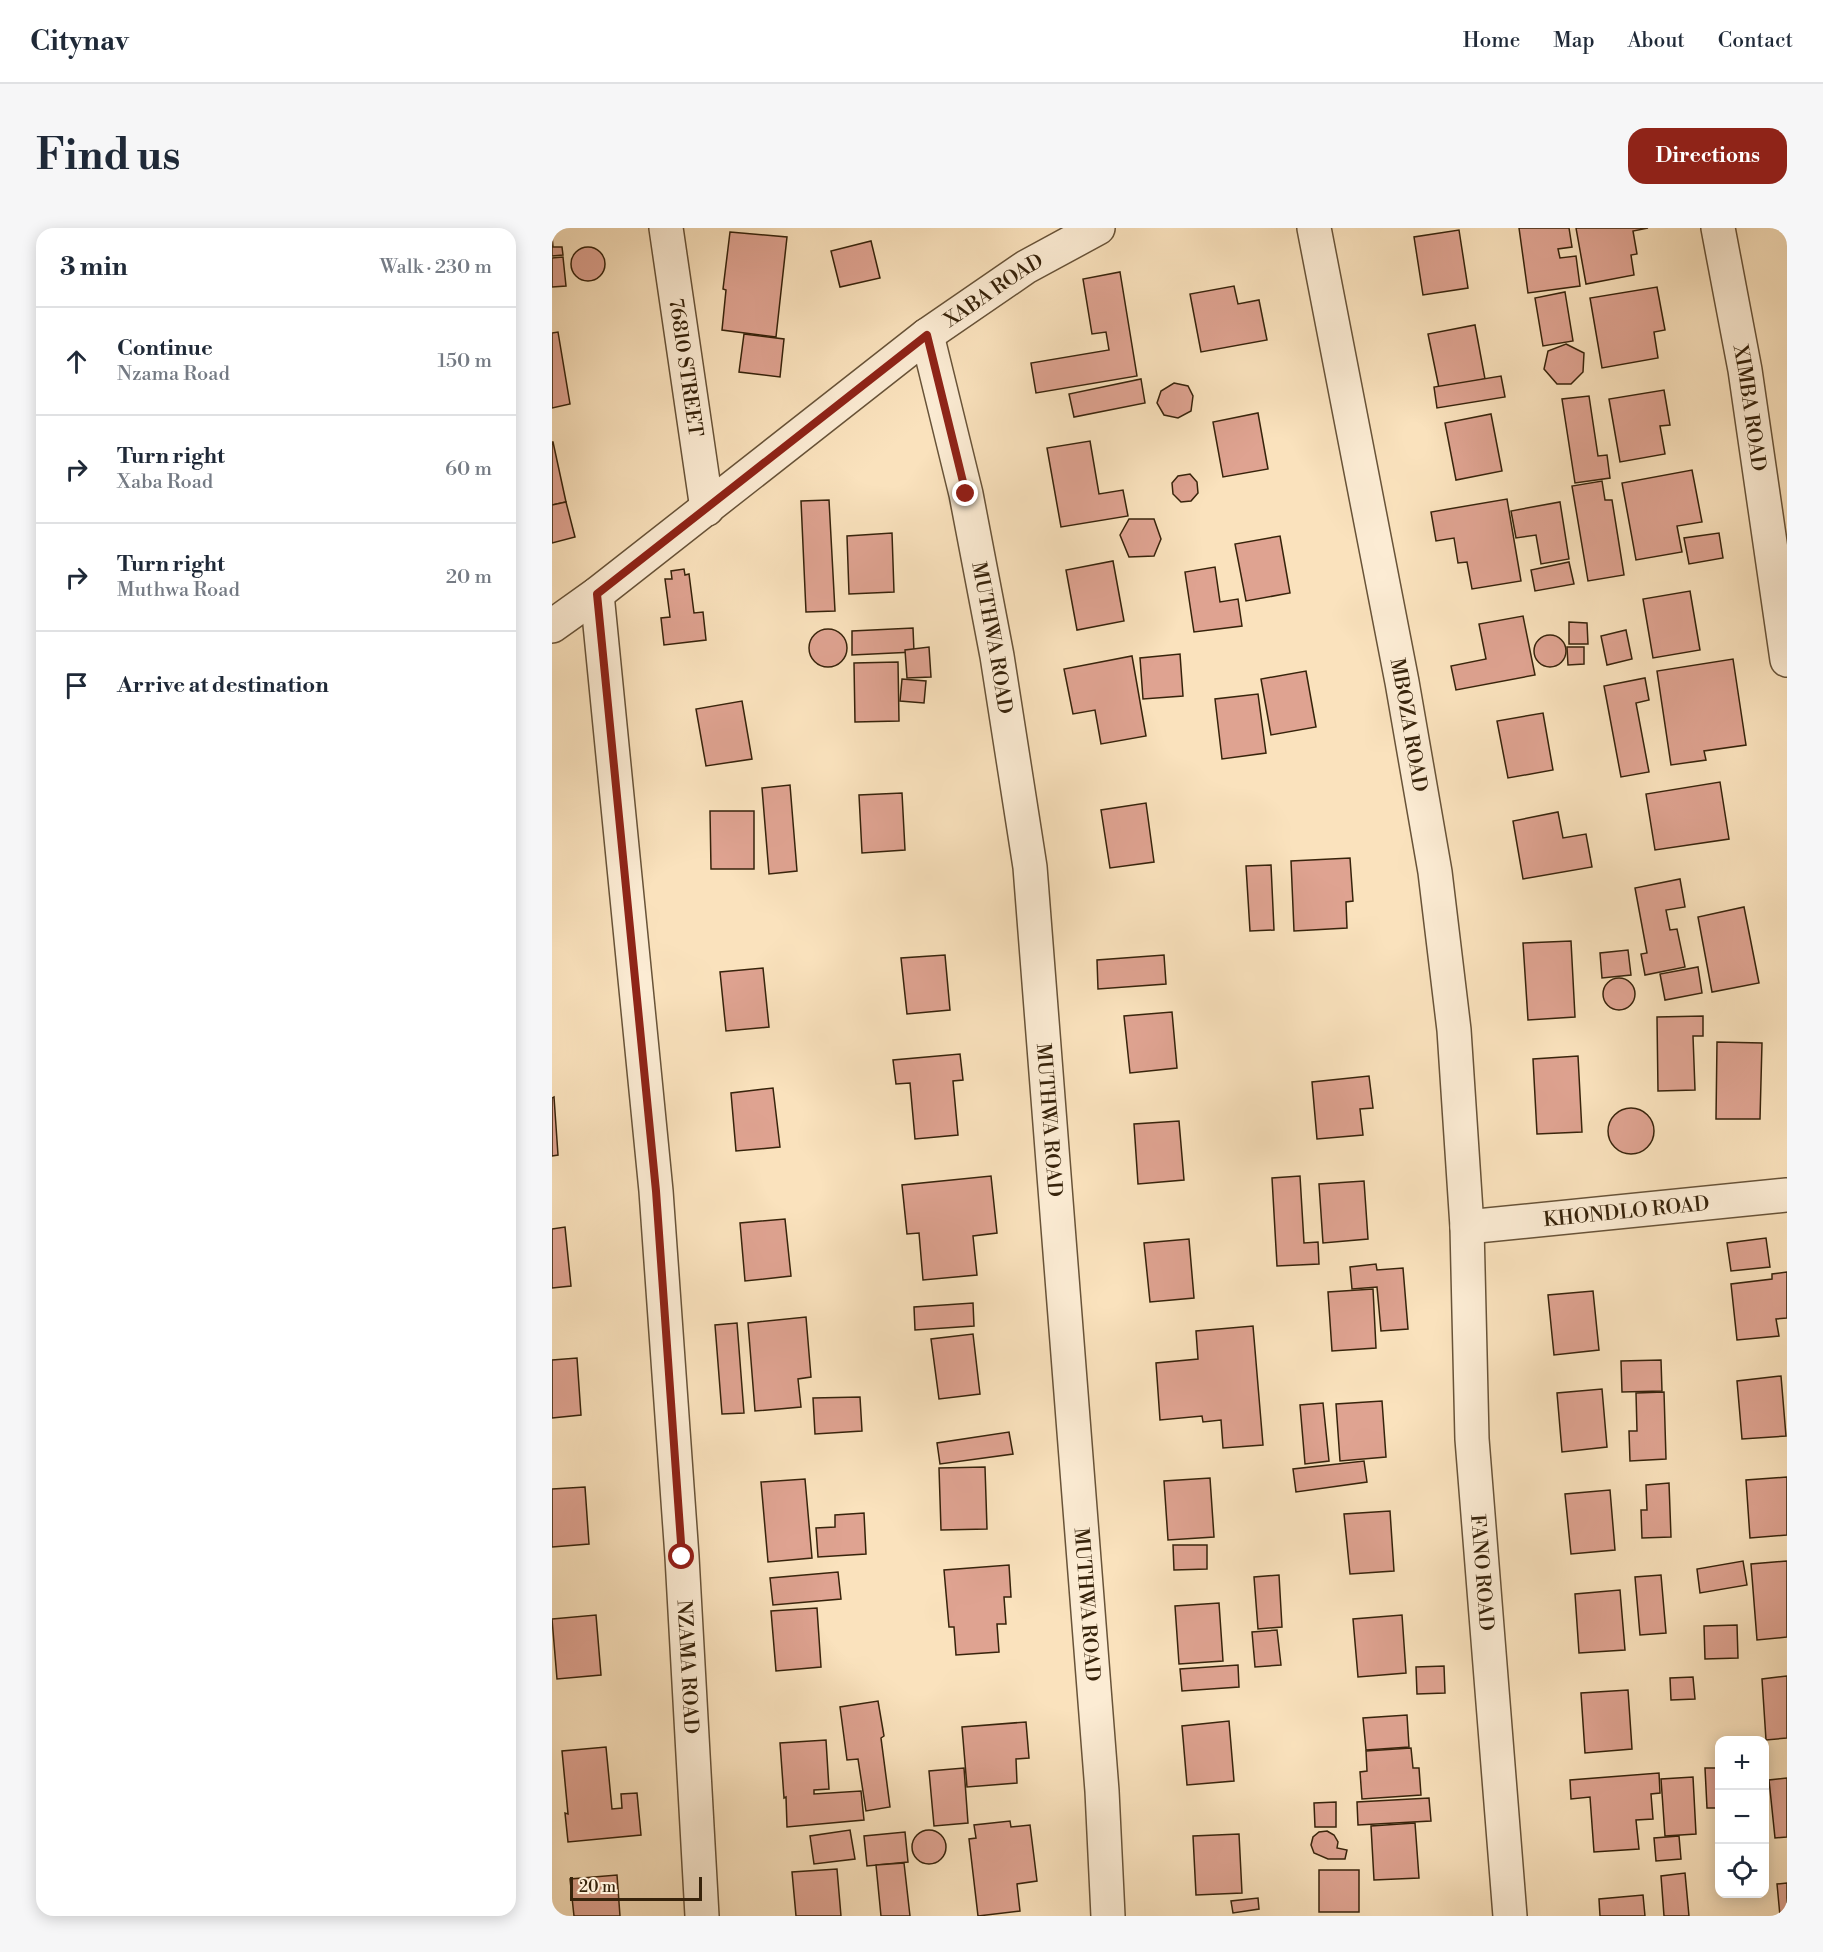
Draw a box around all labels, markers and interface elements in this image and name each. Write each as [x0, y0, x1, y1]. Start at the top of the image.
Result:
text: Citynav [30, 24, 129, 59]
text: Home [1463, 28, 1520, 54]
text: Map [1553, 28, 1595, 54]
text: About [1628, 28, 1685, 54]
text: Contact [1718, 28, 1793, 54]
button: Directions [1628, 128, 1787, 184]
text: Find us [36, 130, 180, 183]
street label: XABA ROAD [939, 249, 1048, 334]
text: 3 min [60, 251, 128, 283]
text: Walk · 230 m [380, 255, 492, 280]
street label: 76810 STREET [662, 297, 707, 439]
text: Continue [117, 335, 213, 362]
street label: XIMBA ROAD [1726, 342, 1771, 473]
icon: ahead [60, 345, 93, 378]
text: 150 m [437, 349, 492, 374]
text: Nzama Road [117, 362, 230, 387]
text: Turn right [117, 443, 225, 470]
icon: right [60, 453, 93, 486]
text: 60 m [445, 457, 492, 482]
text: Xaba Road [117, 470, 213, 495]
route end [952, 480, 978, 506]
text: Turn right [117, 551, 225, 578]
street label: MUTHWA ROAD [965, 560, 1017, 716]
icon: right [60, 561, 93, 594]
text: 20 m [446, 565, 492, 590]
text: Muthwa Road [117, 578, 240, 603]
street label: MBOZA ROAD [1384, 656, 1432, 794]
icon: arrive [60, 669, 93, 702]
text: Arrive at destination [117, 672, 329, 699]
street label: MUTHWA ROAD [1030, 1042, 1067, 1198]
street label: KHONDLO ROAD [1542, 1192, 1711, 1233]
street label: FANO ROAD [1464, 1513, 1498, 1632]
street label: MUTHWA ROAD [1068, 1527, 1104, 1683]
route start [668, 1543, 694, 1569]
street label: NZAMA ROAD [670, 1599, 703, 1735]
map controls [1715, 1736, 1769, 1898]
button: + [1715, 1736, 1769, 1790]
button: − [1715, 1790, 1769, 1844]
button: locate [1715, 1844, 1769, 1898]
scale bar [570, 1874, 702, 1902]
text: 20 m [579, 1877, 616, 1897]

